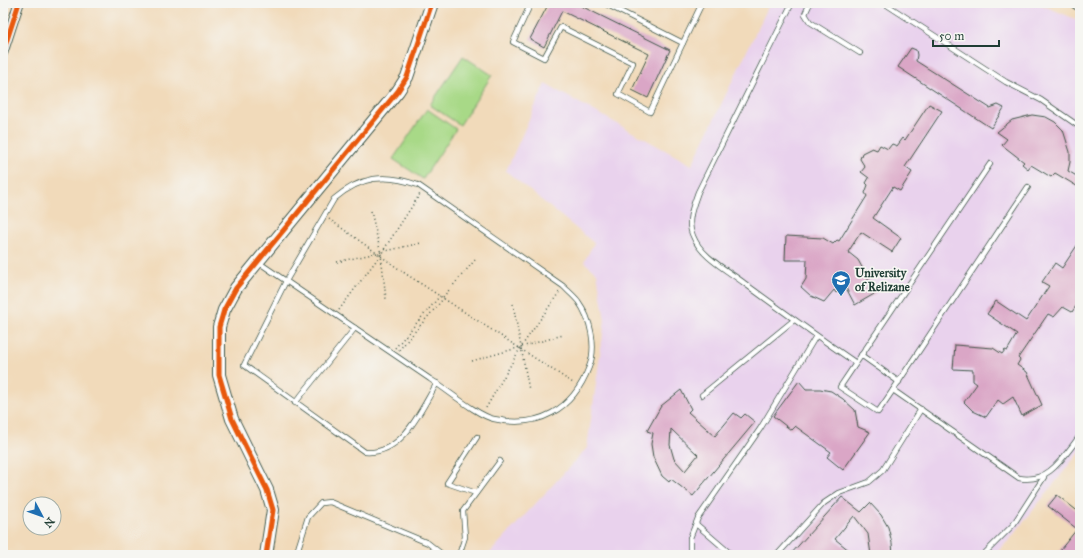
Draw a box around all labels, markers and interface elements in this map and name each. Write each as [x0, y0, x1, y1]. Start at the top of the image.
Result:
scale bar [933, 22, 999, 48]
text: 50 m [939, 29, 964, 43]
place label: University of Relizane [855, 266, 910, 294]
school or university icon: University of Relizane [830, 269, 852, 297]
north arrow [22, 496, 62, 536]
text: N [41, 514, 57, 531]

